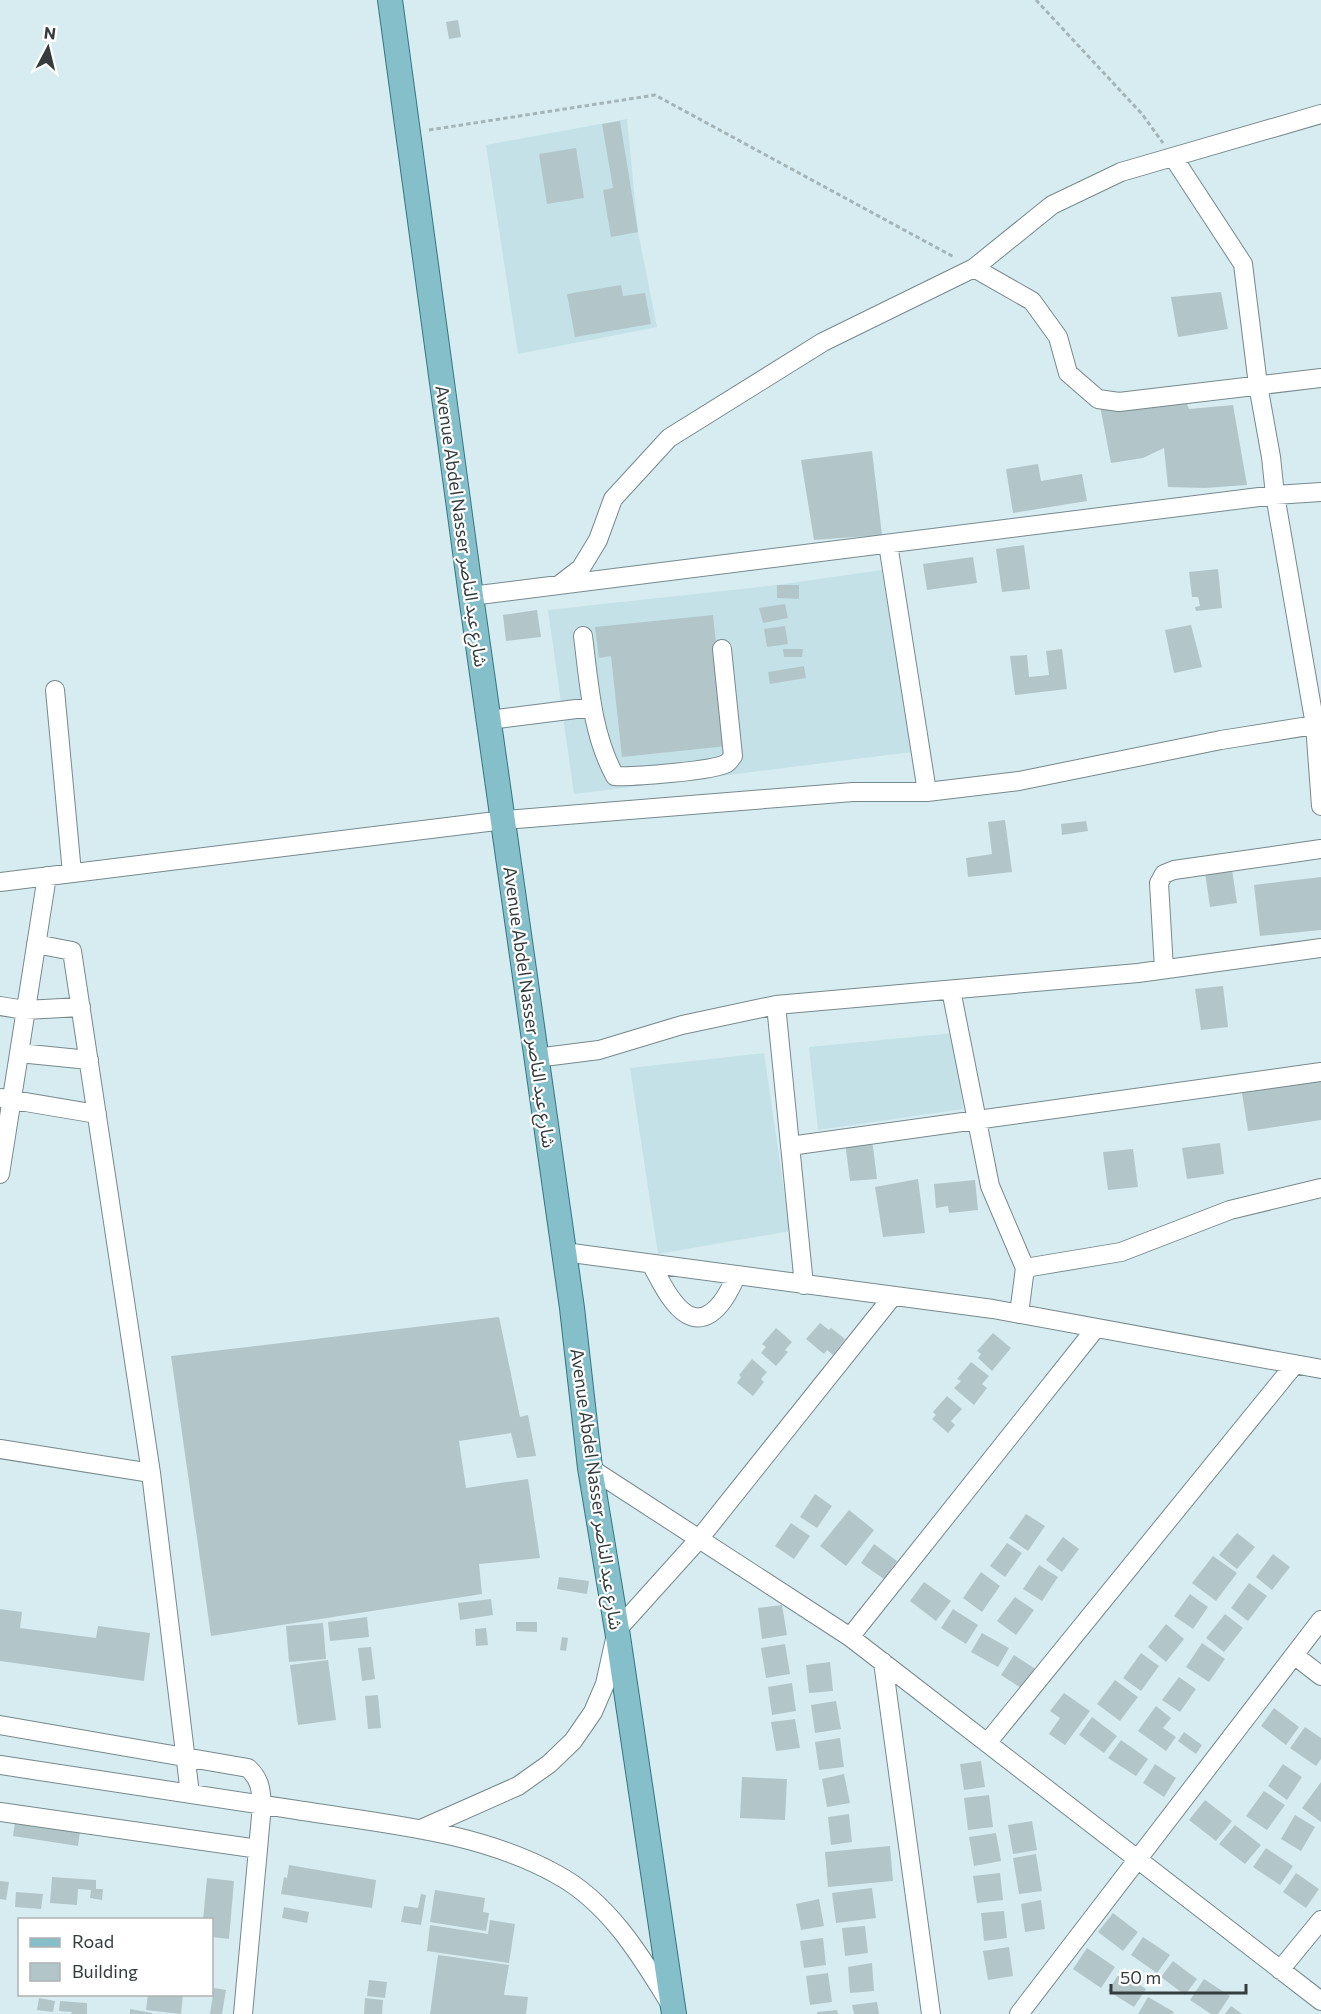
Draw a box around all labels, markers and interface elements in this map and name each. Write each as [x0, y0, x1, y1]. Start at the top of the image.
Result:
north arrow [18, 18, 78, 78]
text: N [43, 22, 57, 43]
street label: Avenue Abdel Nasser شارع عبد الناصر [427, 384, 493, 669]
street label: Avenue Abdel Nasser شارع عبد الناصر [495, 865, 561, 1150]
street label: Avenue Abdel Nasser شارع عبد الناصر [562, 1347, 628, 1632]
legend [18, 1918, 213, 1996]
text: Road [72, 1930, 114, 1952]
scale bar [1111, 1957, 1246, 1995]
text: Building [72, 1960, 138, 1982]
text: 50 m [1120, 1966, 1161, 1988]

